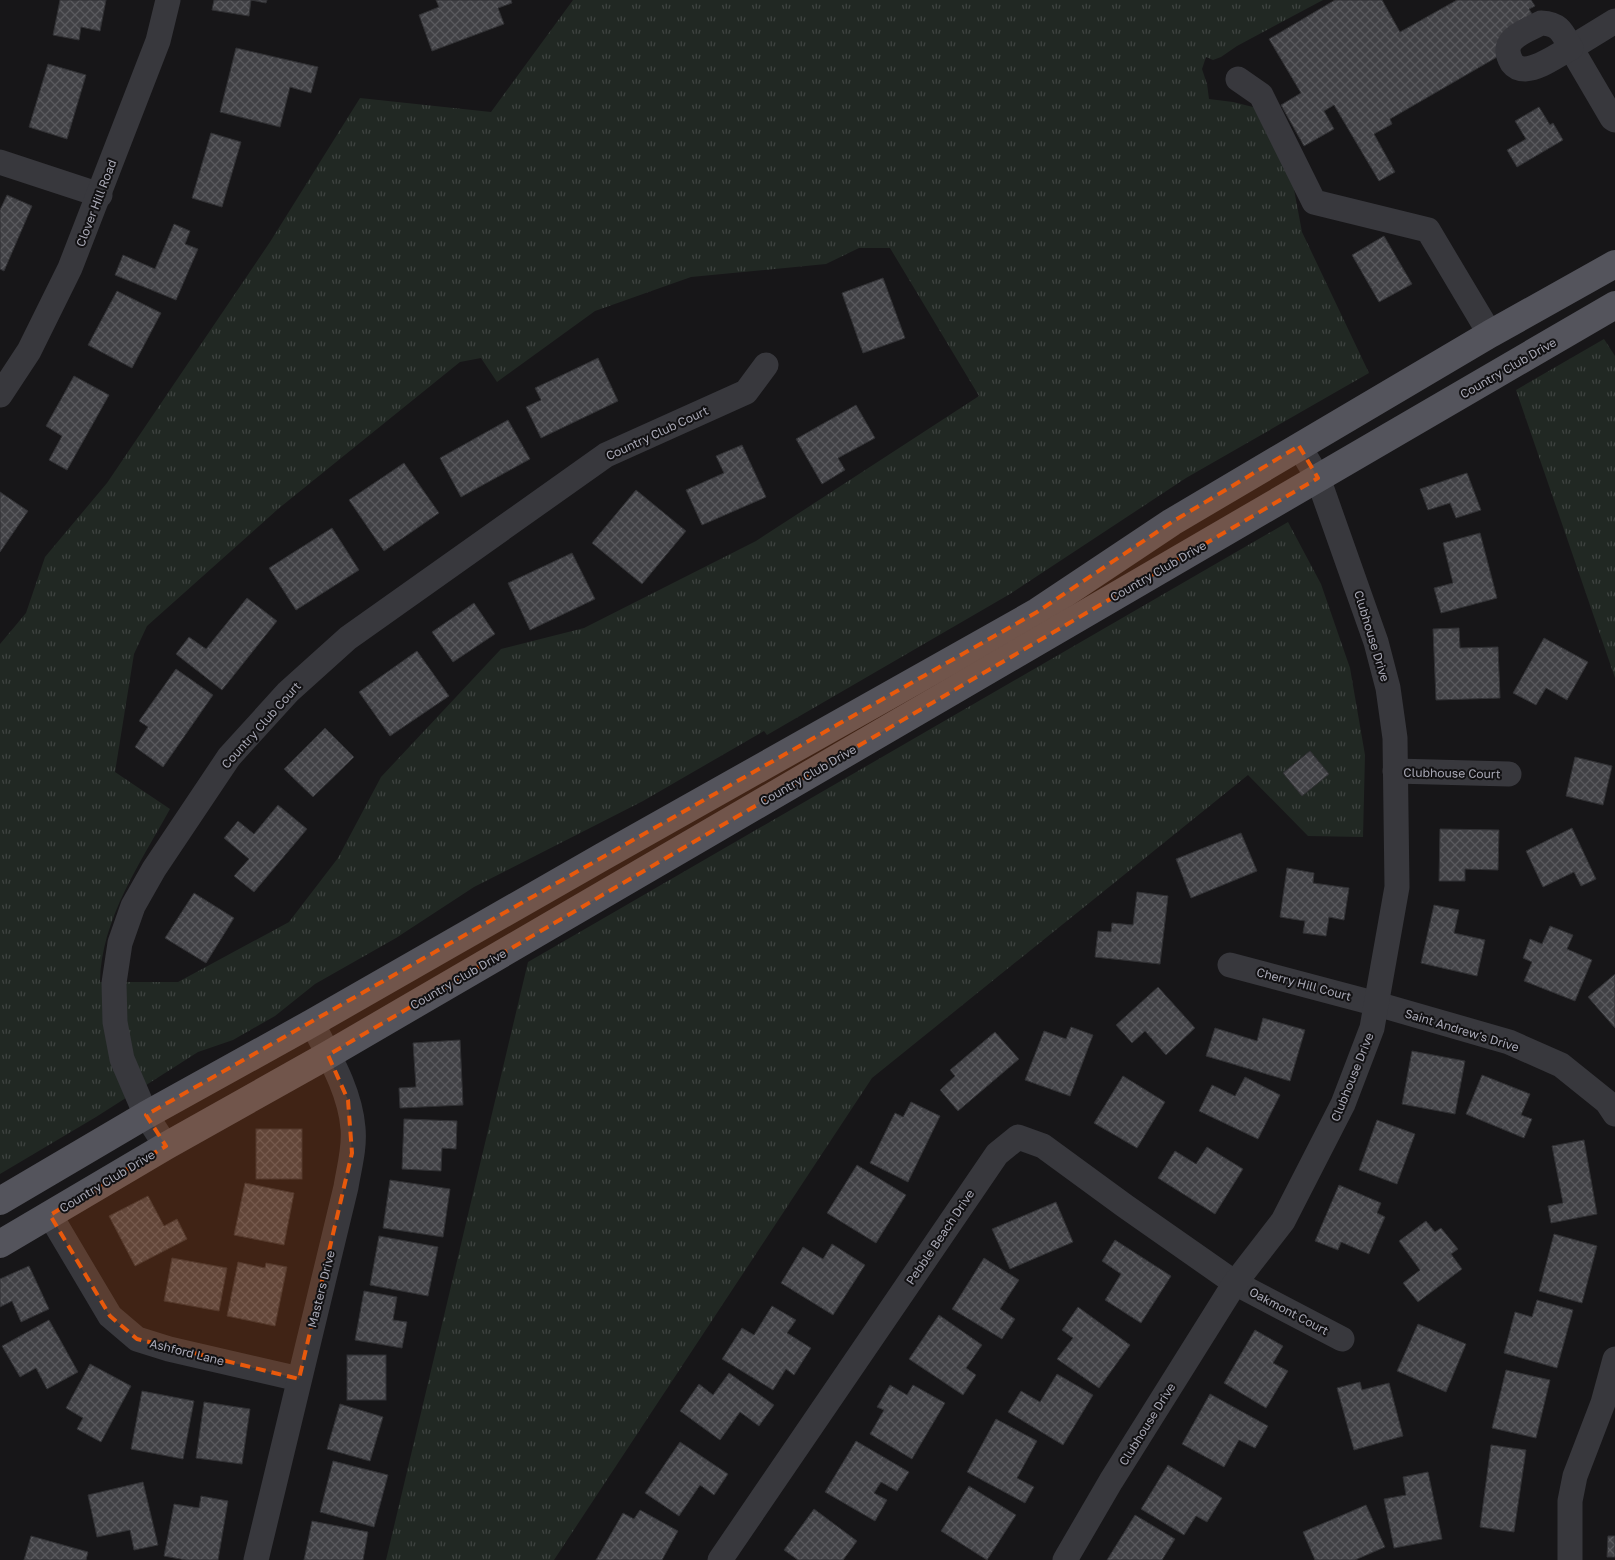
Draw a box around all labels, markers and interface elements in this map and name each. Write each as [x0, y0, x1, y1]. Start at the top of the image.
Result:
street label: Clover Hill Road [72, 157, 120, 249]
street label: Country Club Drive [1457, 334, 1559, 402]
street label: Country Club Court [603, 403, 711, 463]
street label: Country Club Drive [1107, 537, 1209, 605]
street label: Clubhouse Drive [1351, 589, 1393, 683]
street label: Country Club Court [218, 678, 304, 771]
street label: Country Club Drive [757, 741, 859, 809]
street label: Clubhouse Court [1403, 765, 1501, 781]
street label: Country Club Drive [407, 945, 509, 1013]
street label: Cherry Hill Court [1255, 964, 1353, 1004]
street label: Saint Andrew's Drive [1403, 1005, 1521, 1055]
street label: Clubhouse Drive [1327, 1030, 1377, 1124]
street label: Country Club Drive [56, 1147, 158, 1215]
street label: Pebble Beach Drive [903, 1187, 977, 1287]
street label: Masters Drive [304, 1249, 338, 1329]
street label: Oakmont Court [1247, 1284, 1331, 1338]
street label: Ashford Lane [148, 1336, 226, 1369]
street label: Clubhouse Drive [1116, 1380, 1178, 1468]

